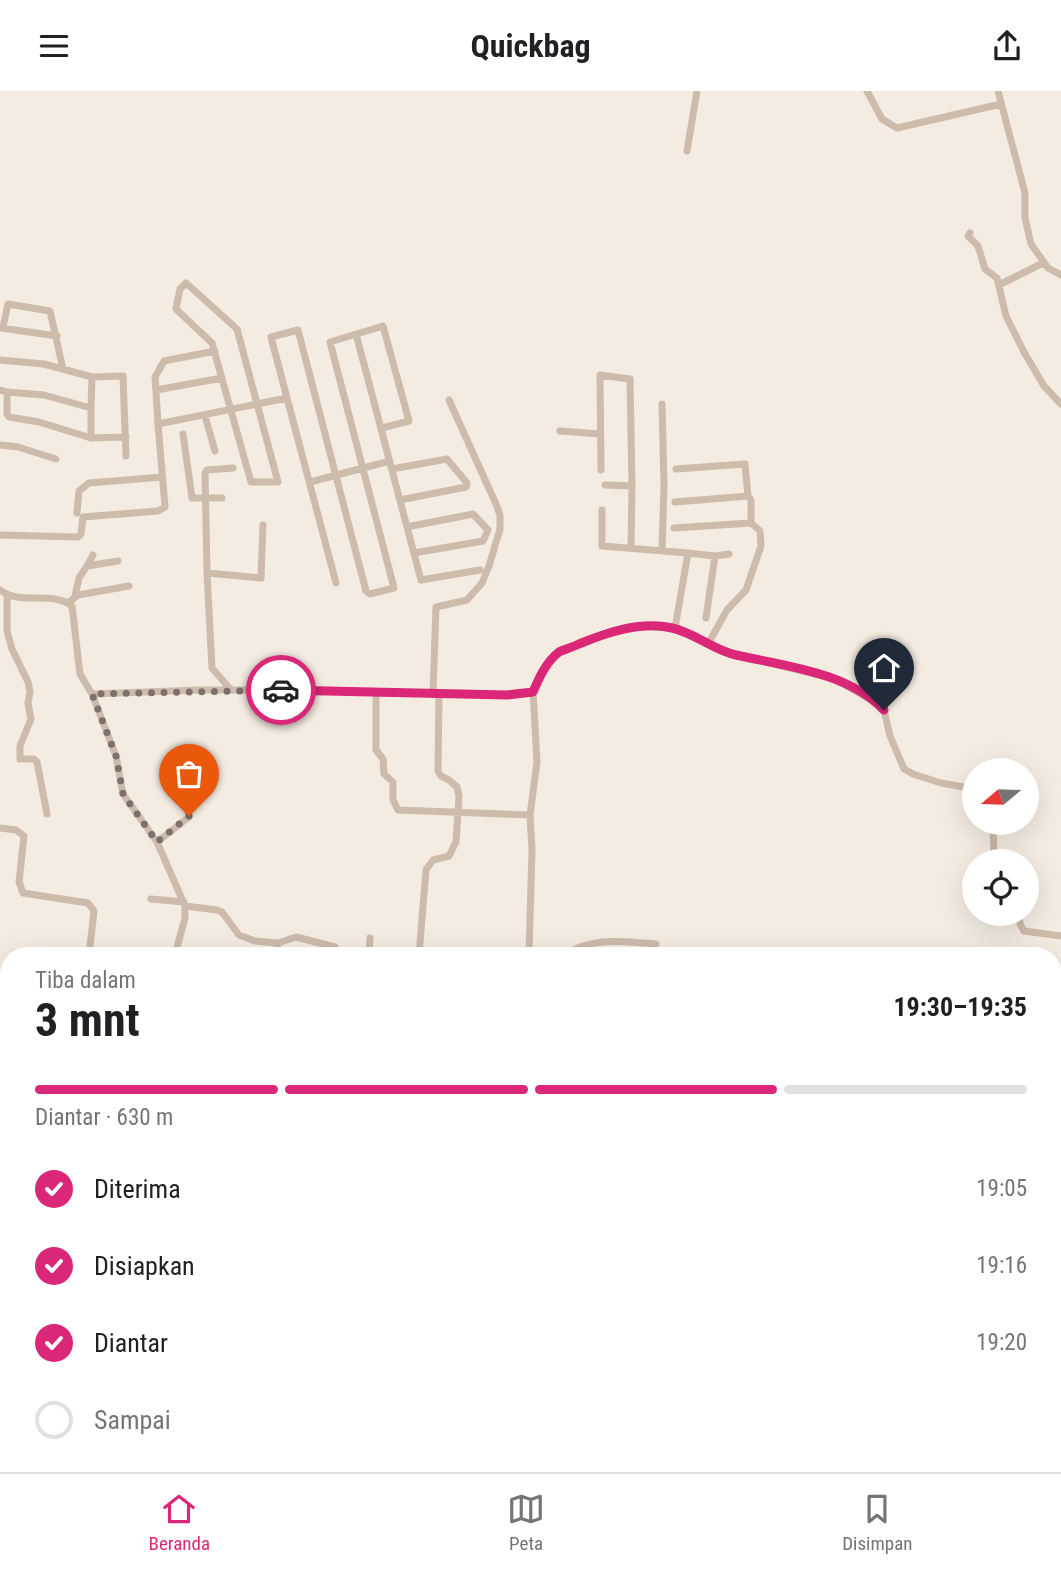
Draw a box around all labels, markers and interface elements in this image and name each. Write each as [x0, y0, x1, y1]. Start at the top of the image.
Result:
icon: menu [35, 27, 73, 65]
text: Quickbag [470, 27, 591, 65]
icon: share [988, 27, 1026, 65]
pin [854, 638, 914, 710]
icon: home [865, 649, 903, 687]
courier [246, 655, 316, 725]
icon: car [262, 671, 300, 709]
pin [159, 744, 219, 816]
icon: bag [170, 755, 208, 793]
north arrow [962, 758, 1040, 835]
map controls [962, 758, 1039, 926]
button: locate [962, 849, 1039, 926]
text: Tiba dalam [35, 967, 136, 994]
text: 19:30–19:35 [893, 992, 1027, 1022]
text: 3 mnt [35, 993, 140, 1047]
text: Diantar · 630 m [35, 1104, 173, 1131]
icon: check [35, 1170, 73, 1208]
text: Diterima [94, 1174, 181, 1204]
text: 19:05 [976, 1175, 1027, 1202]
icon: check [35, 1247, 73, 1285]
text: Disiapkan [94, 1251, 195, 1281]
text: 19:16 [976, 1252, 1027, 1279]
icon: check [35, 1324, 73, 1362]
text: Diantar [94, 1328, 168, 1358]
text: 19:20 [976, 1329, 1027, 1356]
text: Sampai [94, 1405, 171, 1435]
tab: Beranda [149, 1490, 210, 1555]
tab: Peta [507, 1490, 545, 1555]
tab: Disimpan [842, 1490, 912, 1555]

